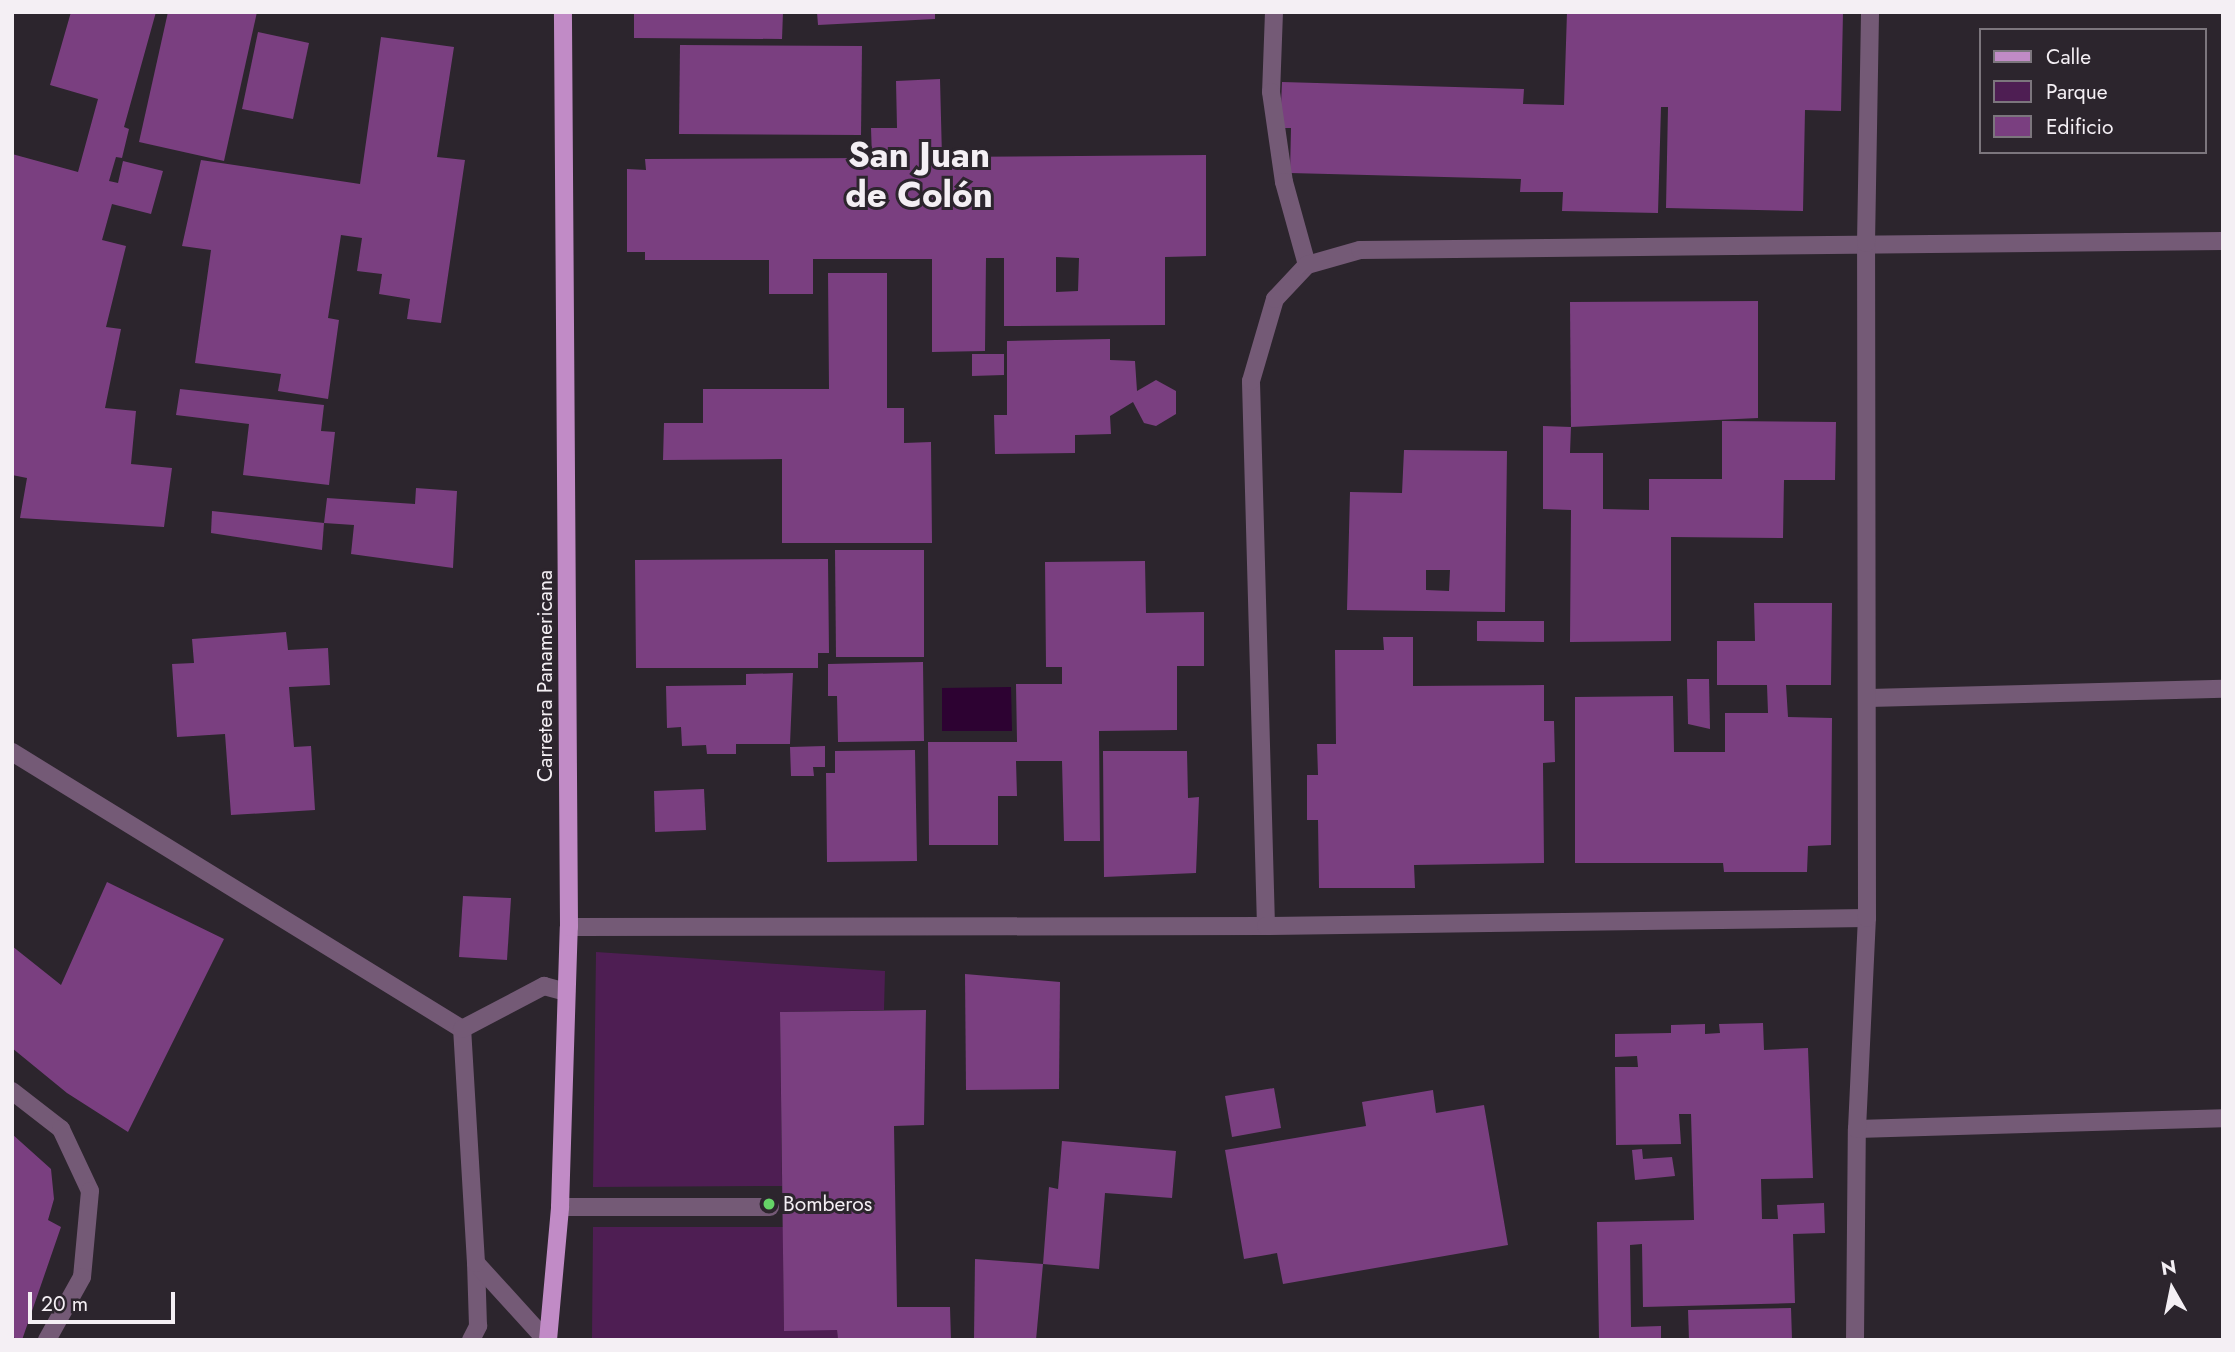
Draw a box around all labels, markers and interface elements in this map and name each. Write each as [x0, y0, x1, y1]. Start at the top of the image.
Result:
legend [1980, 28, 2207, 154]
text: Calle [2046, 42, 2091, 72]
text: Parque [2046, 77, 2108, 107]
text: Edificio [2046, 112, 2113, 142]
district label: San Juan de Colón [845, 134, 993, 216]
street label: Carretera Panamericana [532, 570, 558, 782]
place label: Bomberos [783, 1191, 872, 1217]
marker: Bomberos [761, 1196, 777, 1212]
text: N [2159, 1253, 2178, 1282]
north arrow [2137, 1254, 2207, 1324]
scale bar [32, 1278, 178, 1322]
text: 20 m [41, 1289, 88, 1319]

